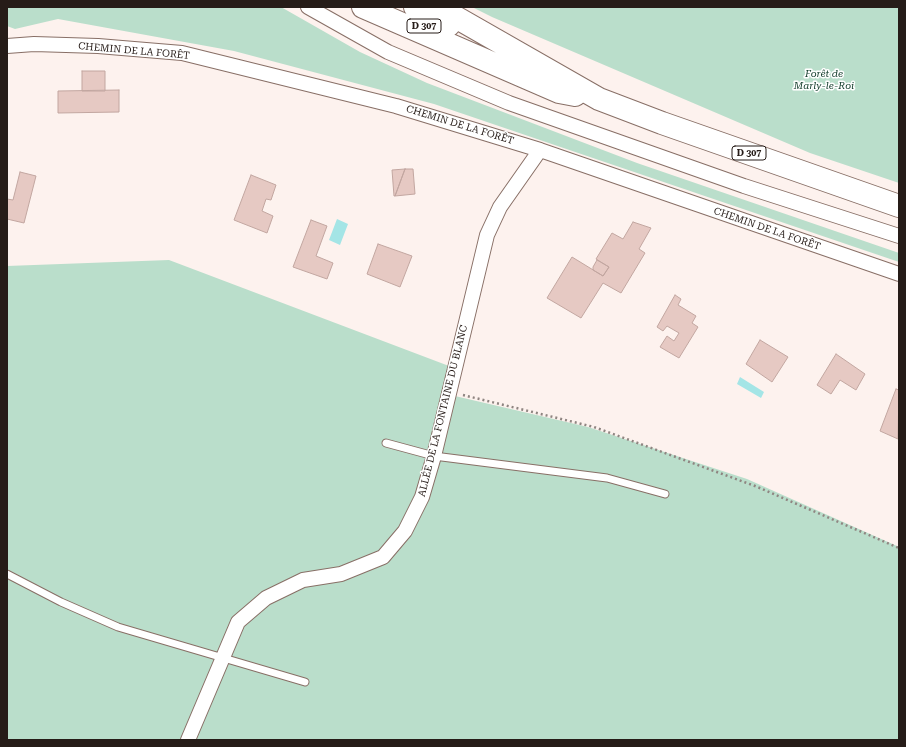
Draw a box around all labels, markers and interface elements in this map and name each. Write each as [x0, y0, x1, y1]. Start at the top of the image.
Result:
road number: D 307 [407, 19, 441, 33]
street label: CHEMIN DE LA FORÊT [78, 40, 190, 62]
park label: Forêt de Marly-le-Roi [794, 68, 854, 92]
street label: CHEMIN DE LA FORÊT [405, 103, 515, 147]
road number: D 307 [732, 146, 766, 160]
street label: CHEMIN DE LA FORÊT [712, 205, 822, 253]
street label: ALLÉE DE LA FONTAINE DU BLANC [416, 324, 470, 498]

